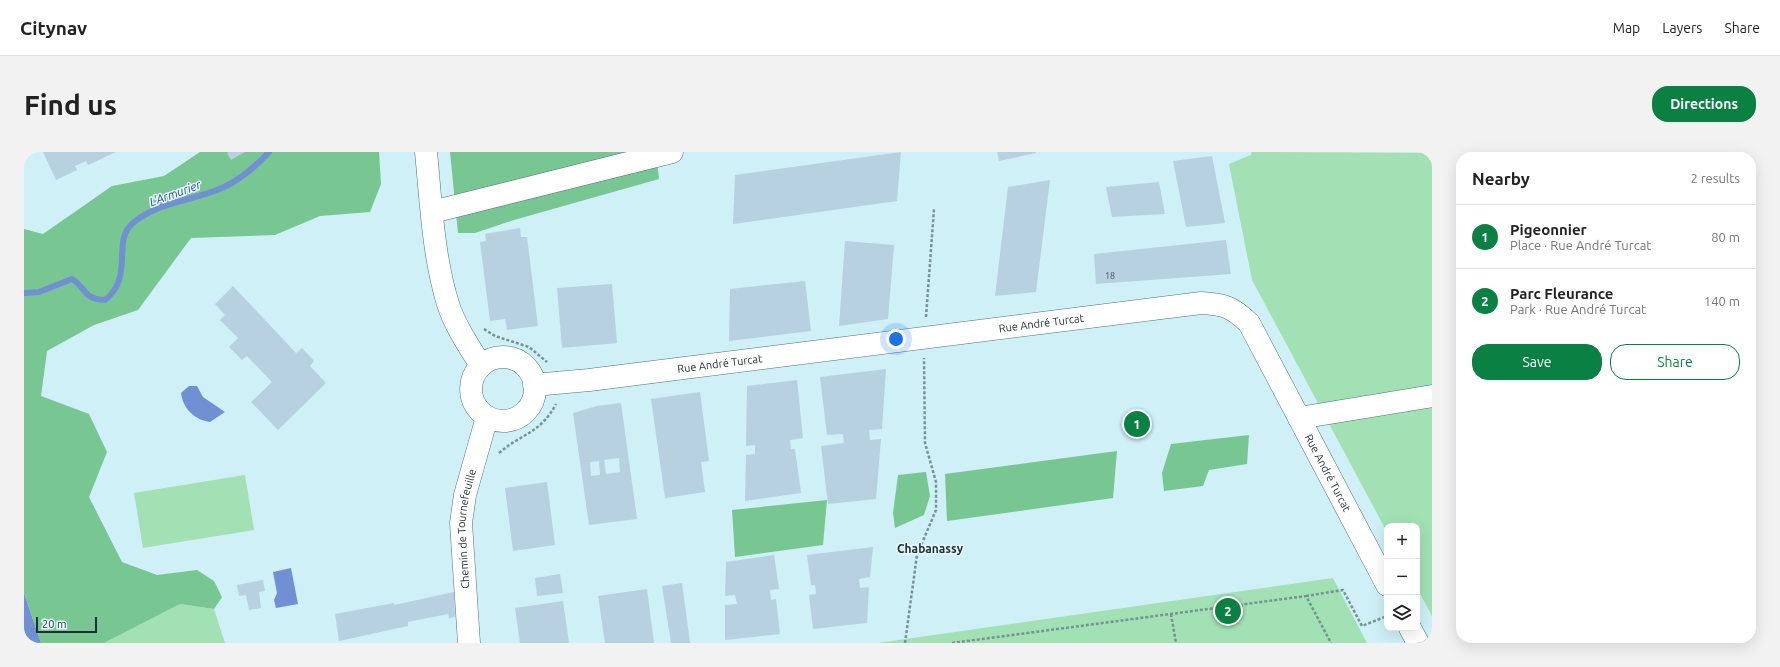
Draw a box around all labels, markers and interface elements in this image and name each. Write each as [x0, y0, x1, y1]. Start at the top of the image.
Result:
text: Citynav [20, 17, 87, 39]
text: Map [1613, 20, 1640, 36]
text: Layers [1662, 20, 1702, 36]
text: Share [1724, 20, 1760, 36]
button: Directions [1652, 86, 1756, 122]
text: Find us [24, 89, 117, 120]
text: Nearby [1472, 169, 1530, 188]
text: 2 results [1690, 171, 1740, 185]
water label: L'Armurier [148, 178, 203, 208]
text: Pigeonnier [1510, 221, 1587, 238]
text: 1 [1481, 230, 1489, 244]
text: 80 m [1711, 230, 1740, 244]
text: Place · Rue André Turcat [1510, 238, 1651, 252]
house number: 18 [1105, 271, 1115, 281]
text: Parc Fleurance [1510, 285, 1613, 302]
text: 2 [1481, 294, 1489, 308]
text: 140 m [1704, 294, 1740, 308]
text: Park · Rue André Turcat [1510, 302, 1646, 316]
street label: Rue André Turcat [998, 312, 1085, 334]
your location [886, 329, 906, 349]
button: Save [1472, 344, 1602, 380]
button: Share [1610, 344, 1740, 380]
street label: Rue André Turcat [676, 352, 764, 375]
pin: 1 [1124, 409, 1150, 439]
street label: Rue André Turcat [1303, 432, 1354, 514]
street label: Chemin de Tournefeuille [455, 467, 478, 589]
map controls [1384, 523, 1420, 631]
button: + [1384, 523, 1420, 559]
district label: Chabanassy [897, 542, 964, 555]
button: − [1384, 559, 1420, 595]
button: layers [1384, 595, 1420, 631]
pin: 2 [1215, 596, 1241, 626]
scale bar [36, 615, 97, 634]
text: 20 m [42, 618, 66, 630]

